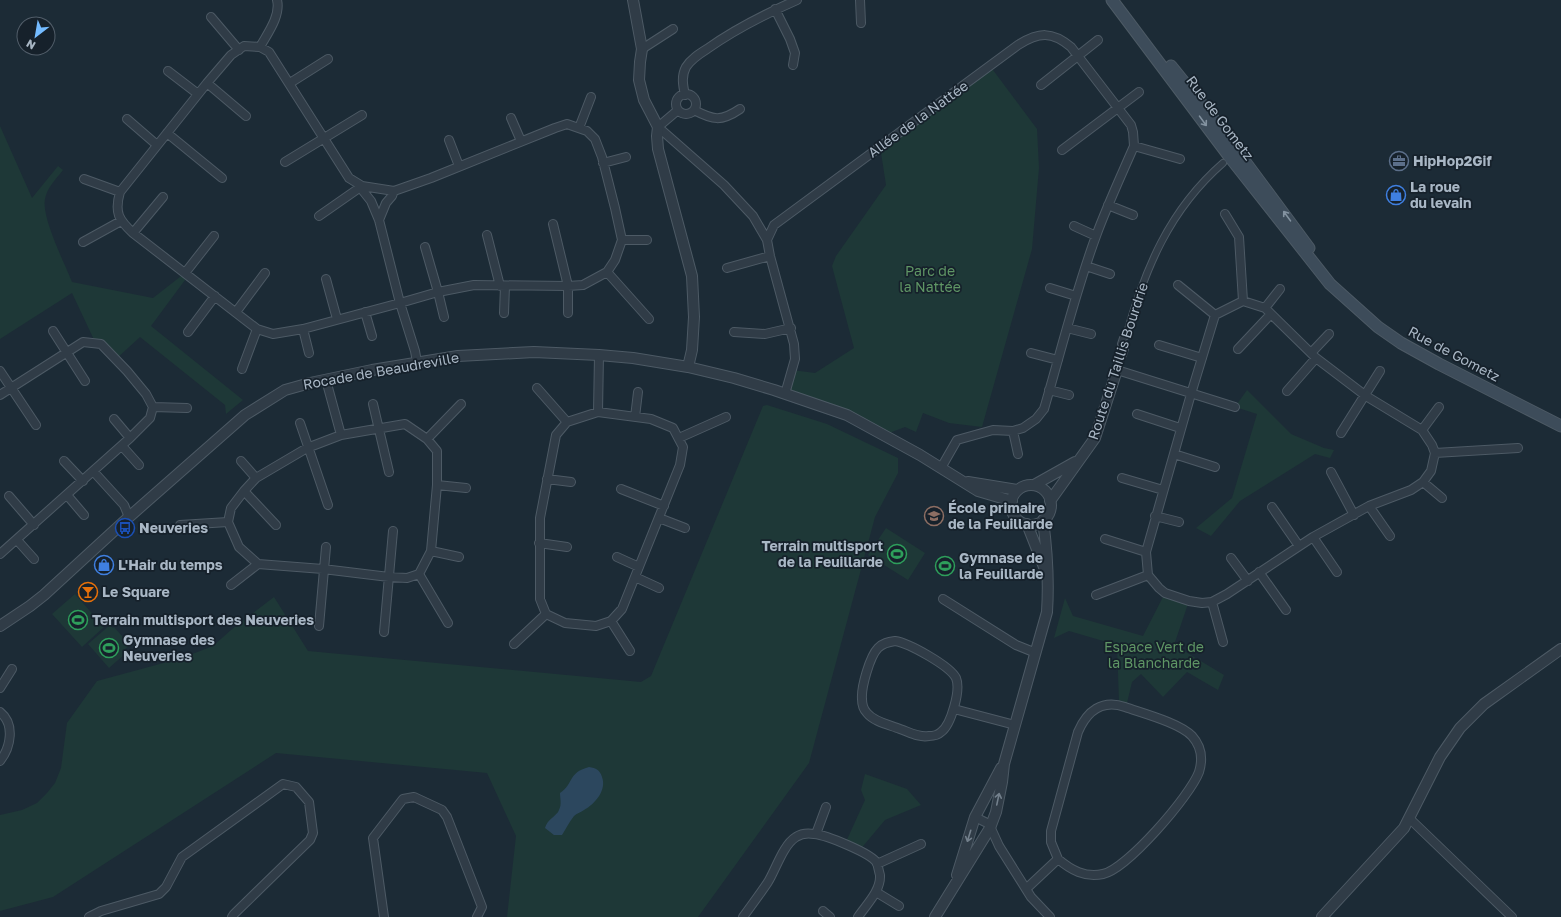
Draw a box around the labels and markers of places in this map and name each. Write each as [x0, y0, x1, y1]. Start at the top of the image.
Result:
office icon: HipHop2Gif [1388, 150, 1410, 172]
place label: HipHop2Gif [1413, 152, 1492, 169]
place label: La roue du levain [1410, 178, 1471, 211]
shop icon: La roue du levain [1385, 184, 1407, 206]
place label: École primaire de la Feuillarde [948, 499, 1053, 532]
school or university icon: École primaire de la Feuillarde [923, 505, 945, 527]
bus stop icon: Neuveries [114, 517, 136, 539]
place label: Neuveries [139, 519, 208, 536]
place label: Terrain multisport de la Feuillarde [762, 537, 883, 570]
sports icon: Terrain multisport de la Feuillarde [886, 543, 908, 565]
place label: Gymnase de la Feuillarde [959, 549, 1044, 582]
shop icon: L'Hair du temps [93, 554, 115, 576]
sports icon: Gymnase de la Feuillarde [934, 555, 956, 577]
place label: L'Hair du temps [118, 556, 223, 573]
bar icon: Le Square [77, 581, 99, 603]
place label: Le Square [102, 583, 170, 600]
sports icon: Terrain multisport des Neuveries [67, 609, 89, 631]
place label: Terrain multisport des Neuveries [92, 611, 314, 628]
place label: Gymnase des Neuveries [123, 631, 215, 664]
sports icon: Gymnase des Neuveries [98, 637, 120, 659]

